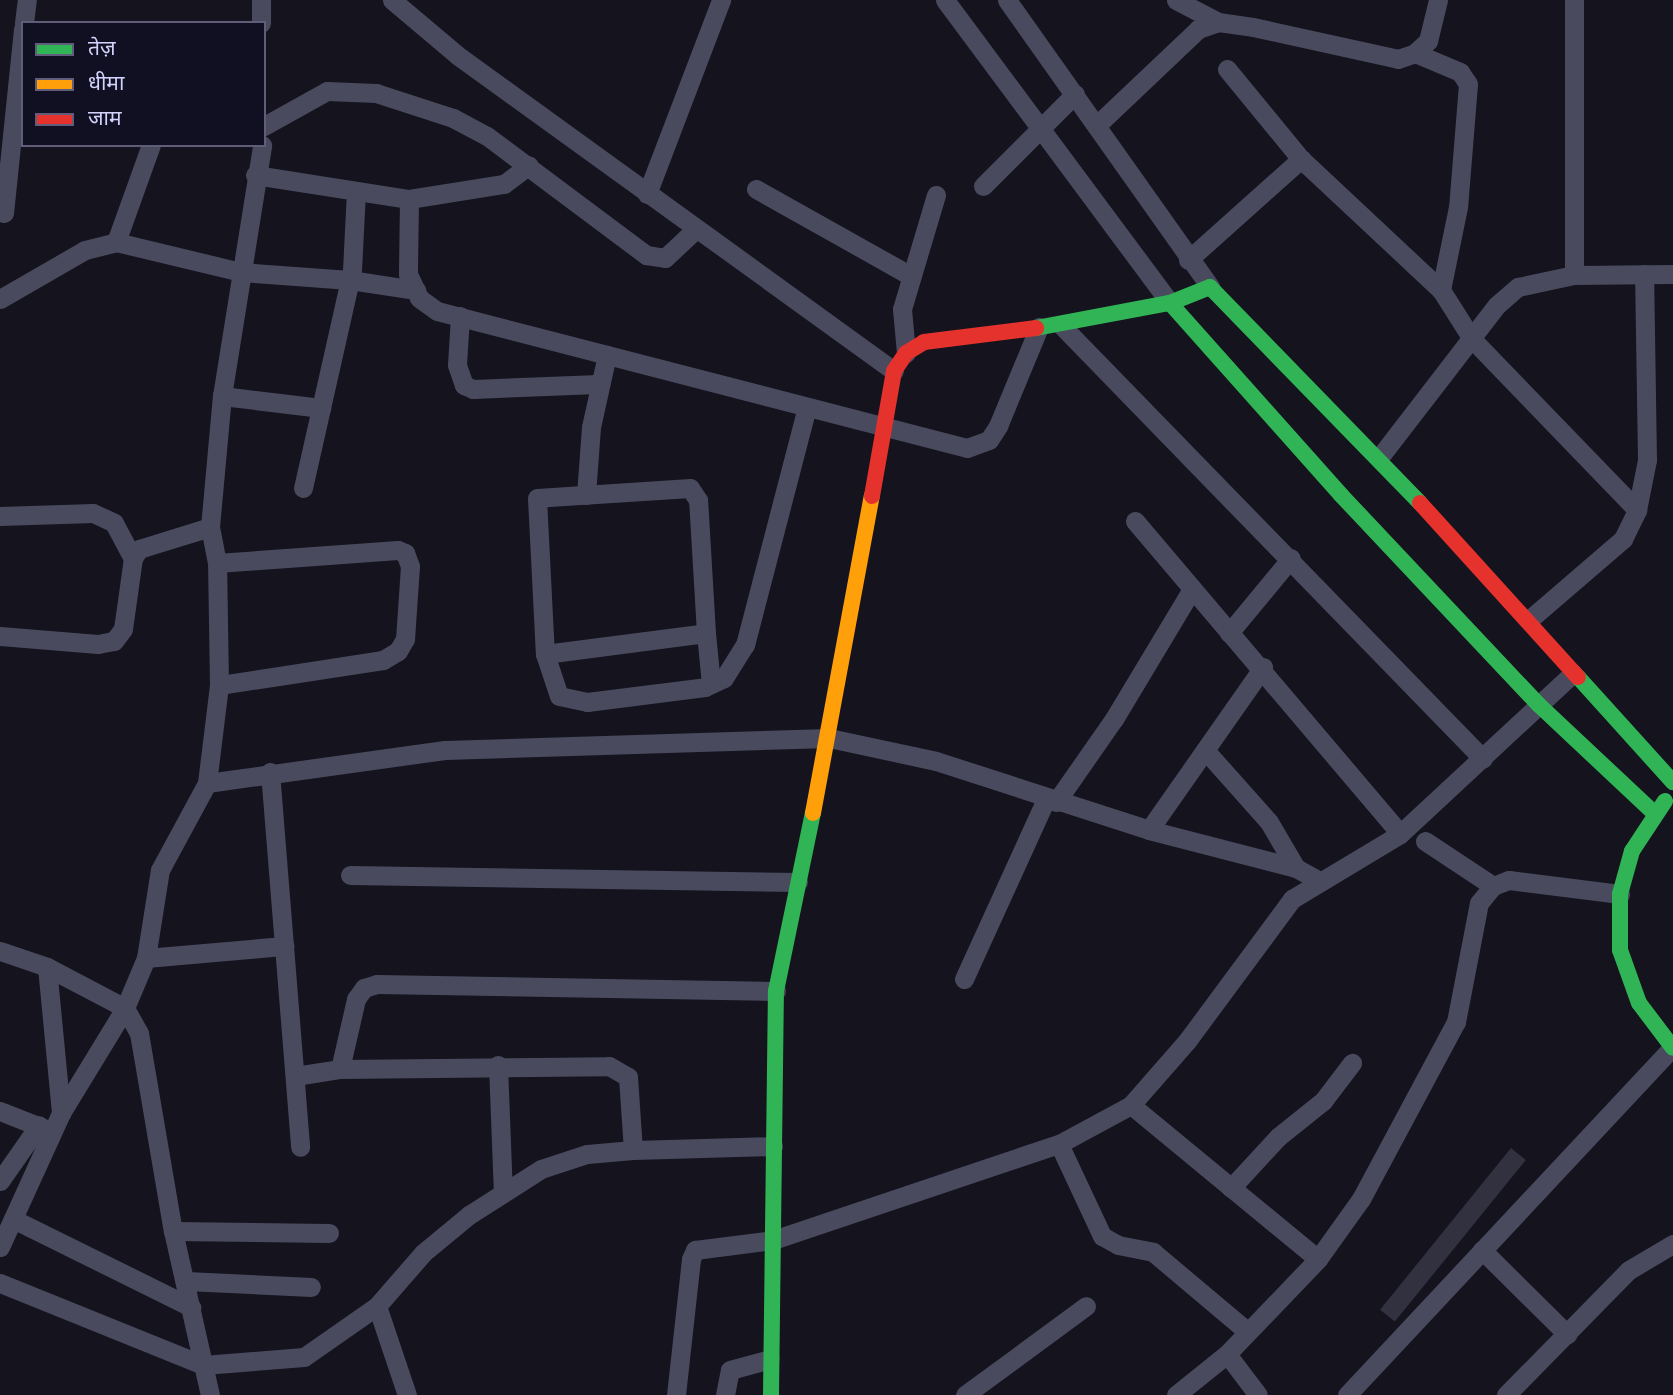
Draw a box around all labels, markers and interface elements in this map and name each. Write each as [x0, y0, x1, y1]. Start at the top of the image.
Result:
legend [21, 21, 266, 147]
text: तेज़ [88, 35, 116, 61]
text: धीमा [88, 70, 124, 96]
text: जाम [88, 105, 122, 131]

